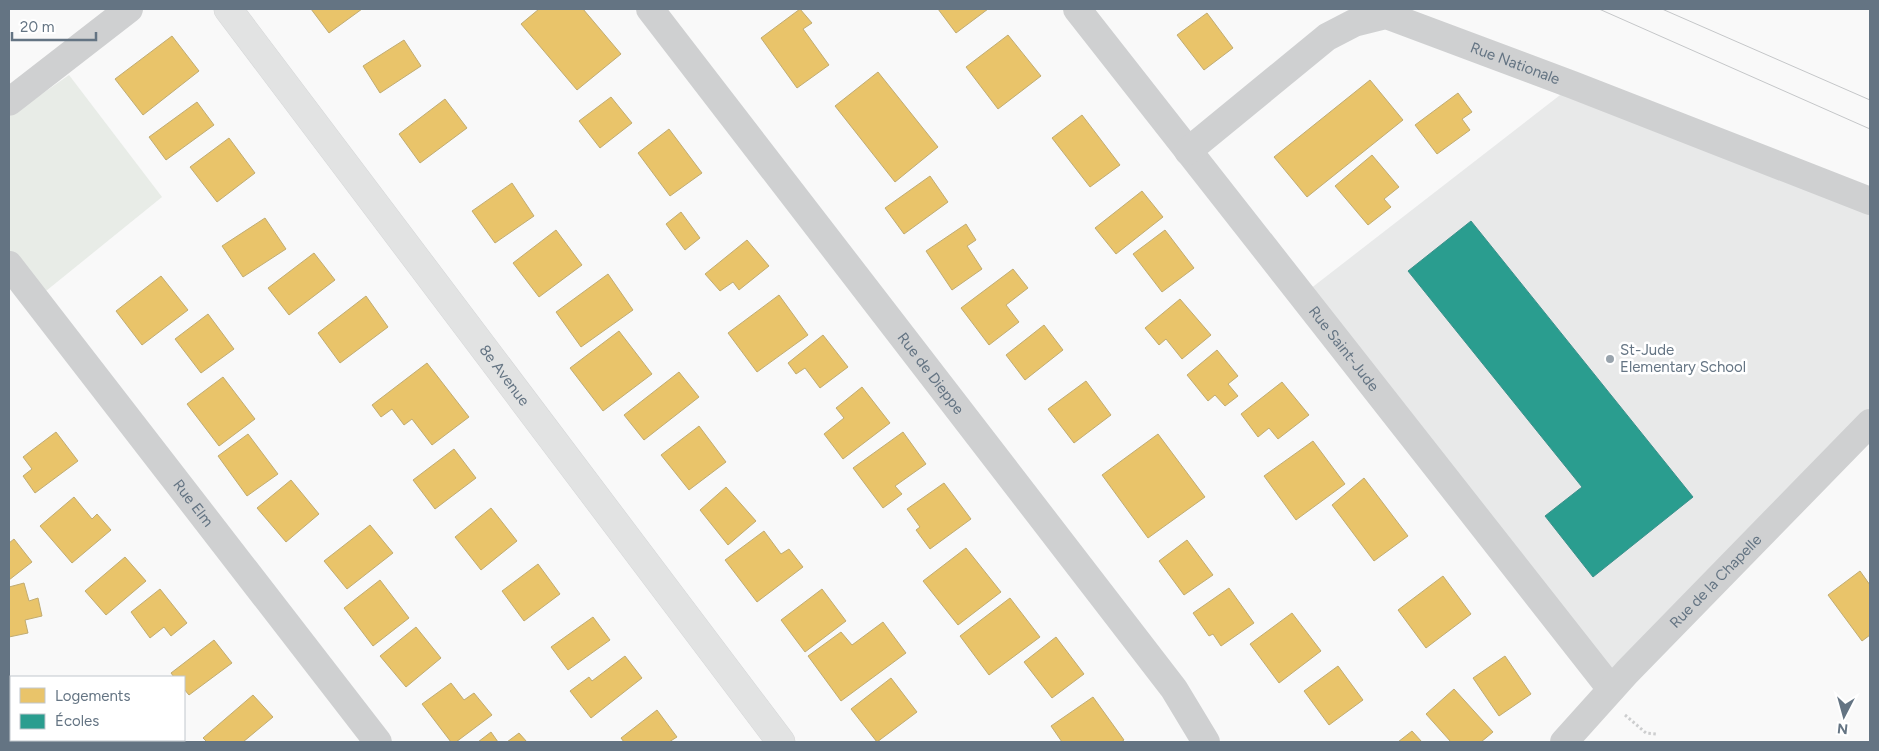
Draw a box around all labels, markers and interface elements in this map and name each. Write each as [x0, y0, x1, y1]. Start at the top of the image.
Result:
scale bar [12, 10, 96, 42]
text: 20 m [20, 18, 54, 36]
street label: Rue Nationale [1468, 38, 1562, 88]
street label: Rue Saint-Jude [1305, 303, 1383, 395]
street label: Rue de Dieppe [894, 329, 968, 418]
street label: 8e Avenue [476, 341, 533, 410]
place label: St-Jude Elementary School [1620, 341, 1746, 376]
marker: St-Jude Elementary School [1604, 353, 1616, 365]
street label: Rue Elm [169, 476, 217, 530]
street label: Rue de la Chapelle [1666, 531, 1765, 632]
legend [10, 676, 185, 741]
text: Logements [55, 687, 130, 705]
north arrow [1819, 691, 1869, 741]
text: Écoles [55, 712, 99, 730]
text: N [1836, 719, 1849, 737]

